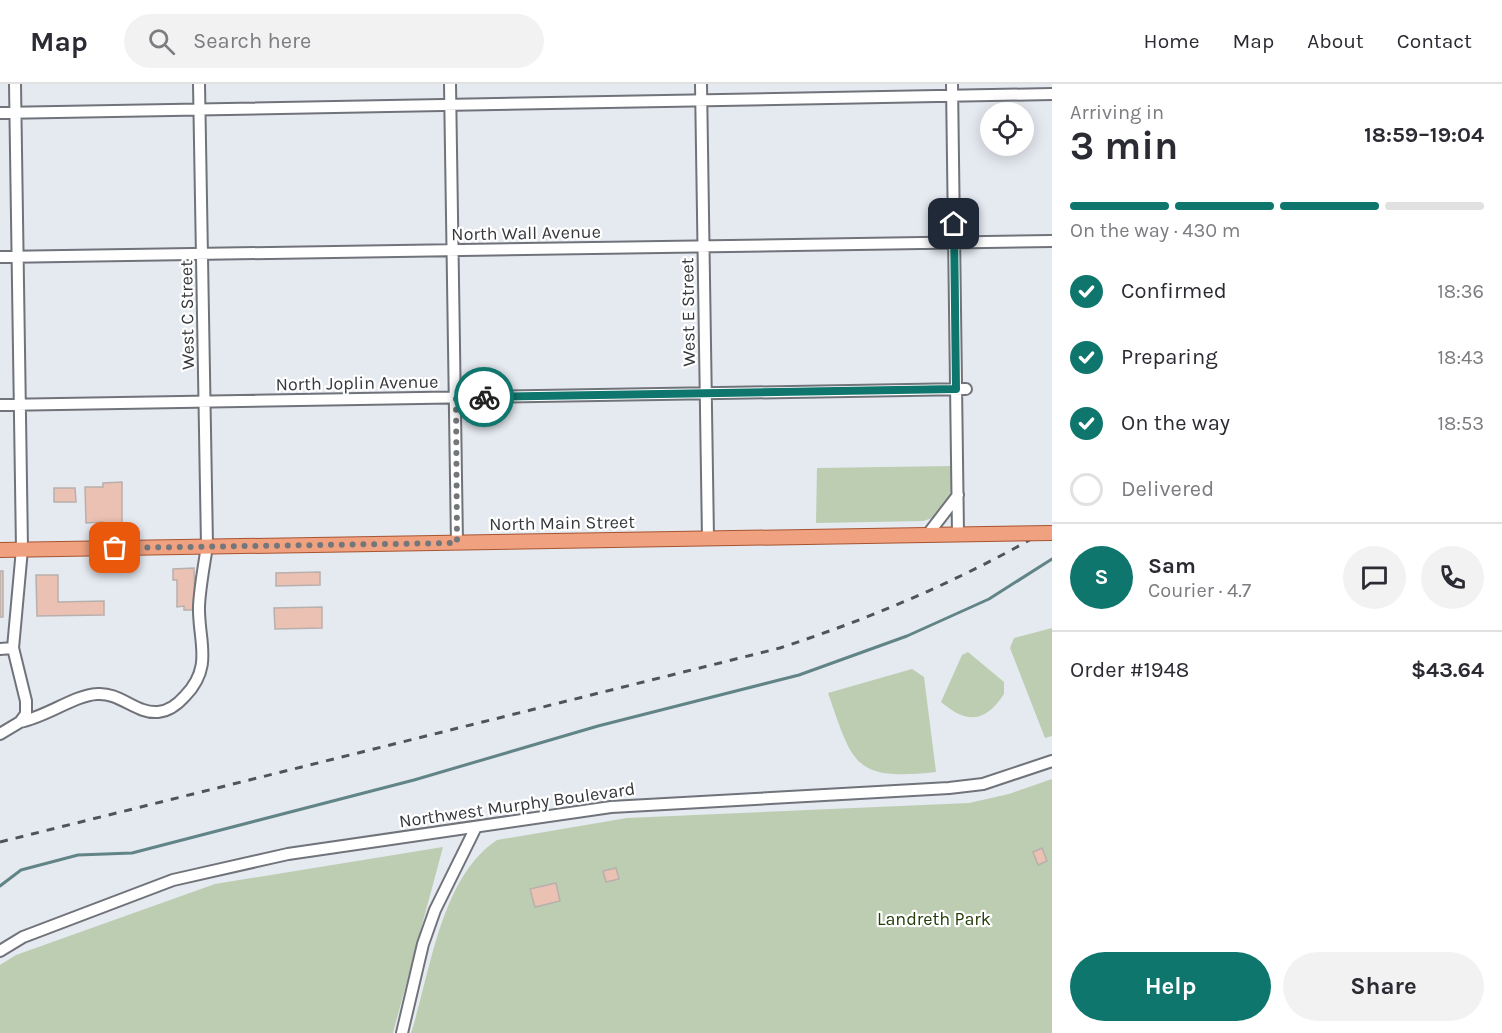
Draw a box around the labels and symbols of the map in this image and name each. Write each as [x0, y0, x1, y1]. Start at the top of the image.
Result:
pin [928, 198, 979, 249]
street label: North Wall Avenue [451, 221, 601, 245]
street label: West E Street [676, 257, 700, 367]
street label: West C Street [175, 260, 199, 370]
courier [454, 367, 514, 427]
street label: North Joplin Avenue [275, 371, 439, 395]
street label: North Main Street [489, 511, 635, 535]
pin [89, 522, 140, 573]
street label: Northwest Murphy Boulevard [398, 778, 636, 832]
park label: Landreth Park [877, 908, 991, 930]

